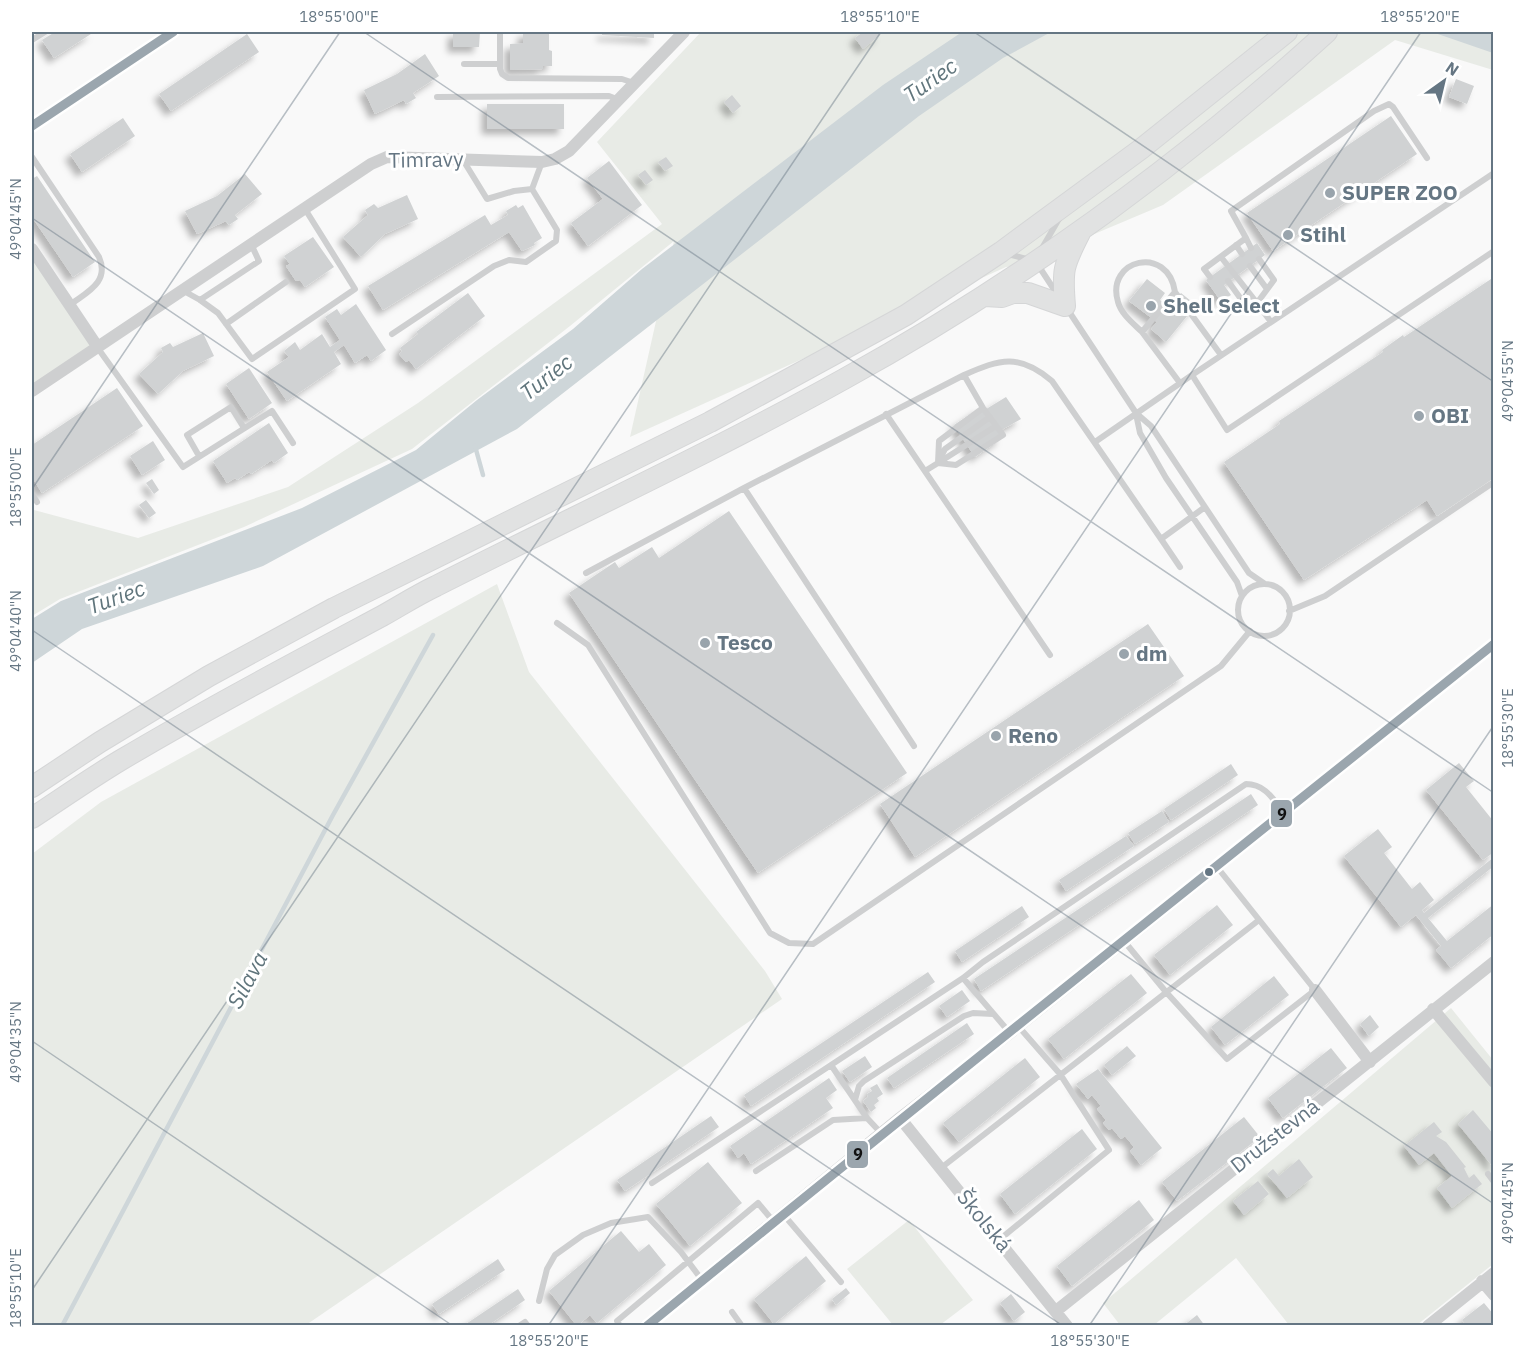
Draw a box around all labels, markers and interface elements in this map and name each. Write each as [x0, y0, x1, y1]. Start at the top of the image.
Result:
text: 18°55'00"E [299, 7, 379, 26]
text: 18°55'10"E [840, 7, 920, 26]
text: 18°55'20"E [1380, 7, 1460, 26]
water label: Turiec [897, 51, 963, 108]
north arrow [1414, 51, 1474, 111]
text: N [1442, 57, 1463, 80]
street label: Timravy [388, 144, 464, 174]
text: 49°04'45"N [6, 178, 25, 260]
place label: SUPER ZOO [1342, 178, 1458, 206]
marker: SUPER ZOO [1323, 186, 1337, 200]
place label: Stihl [1300, 220, 1346, 248]
marker: Stihl [1281, 228, 1295, 242]
place label: Shell Select [1163, 291, 1280, 319]
marker: Shell Select [1144, 299, 1158, 313]
text: 49°04'55"N [1498, 340, 1517, 422]
water label: Turiec [513, 347, 578, 406]
place label: OBI [1431, 401, 1469, 429]
marker: OBI [1412, 409, 1426, 423]
text: 18°55'00"E [6, 447, 25, 527]
water label: Turiec [83, 573, 149, 620]
text: 49°04'40"N [6, 590, 25, 672]
place label: Tesco [717, 628, 773, 656]
marker: Tesco [698, 636, 712, 650]
place label: dm [1136, 639, 1168, 667]
marker: dm [1117, 647, 1131, 661]
text: 18°55'30"E [1498, 688, 1517, 768]
place label: Reno [1008, 721, 1058, 749]
marker: Reno [989, 729, 1003, 743]
line badge: 9 [1270, 799, 1293, 828]
text: 9 [1277, 804, 1287, 824]
unlabelled marker [1203, 866, 1215, 878]
water label: Silava [220, 946, 274, 1013]
text: 49°04'35"N [6, 1001, 25, 1083]
street label: Družstevná [1224, 1092, 1325, 1179]
line badge: 9 [846, 1140, 869, 1169]
text: 9 [853, 1144, 863, 1164]
text: 49°04'45"N [1498, 1162, 1517, 1244]
street label: Školská [951, 1183, 1019, 1257]
text: 18°55'10"E [6, 1248, 25, 1328]
text: 18°55'20"E [509, 1331, 589, 1350]
text: 18°55'30"E [1050, 1331, 1130, 1350]

